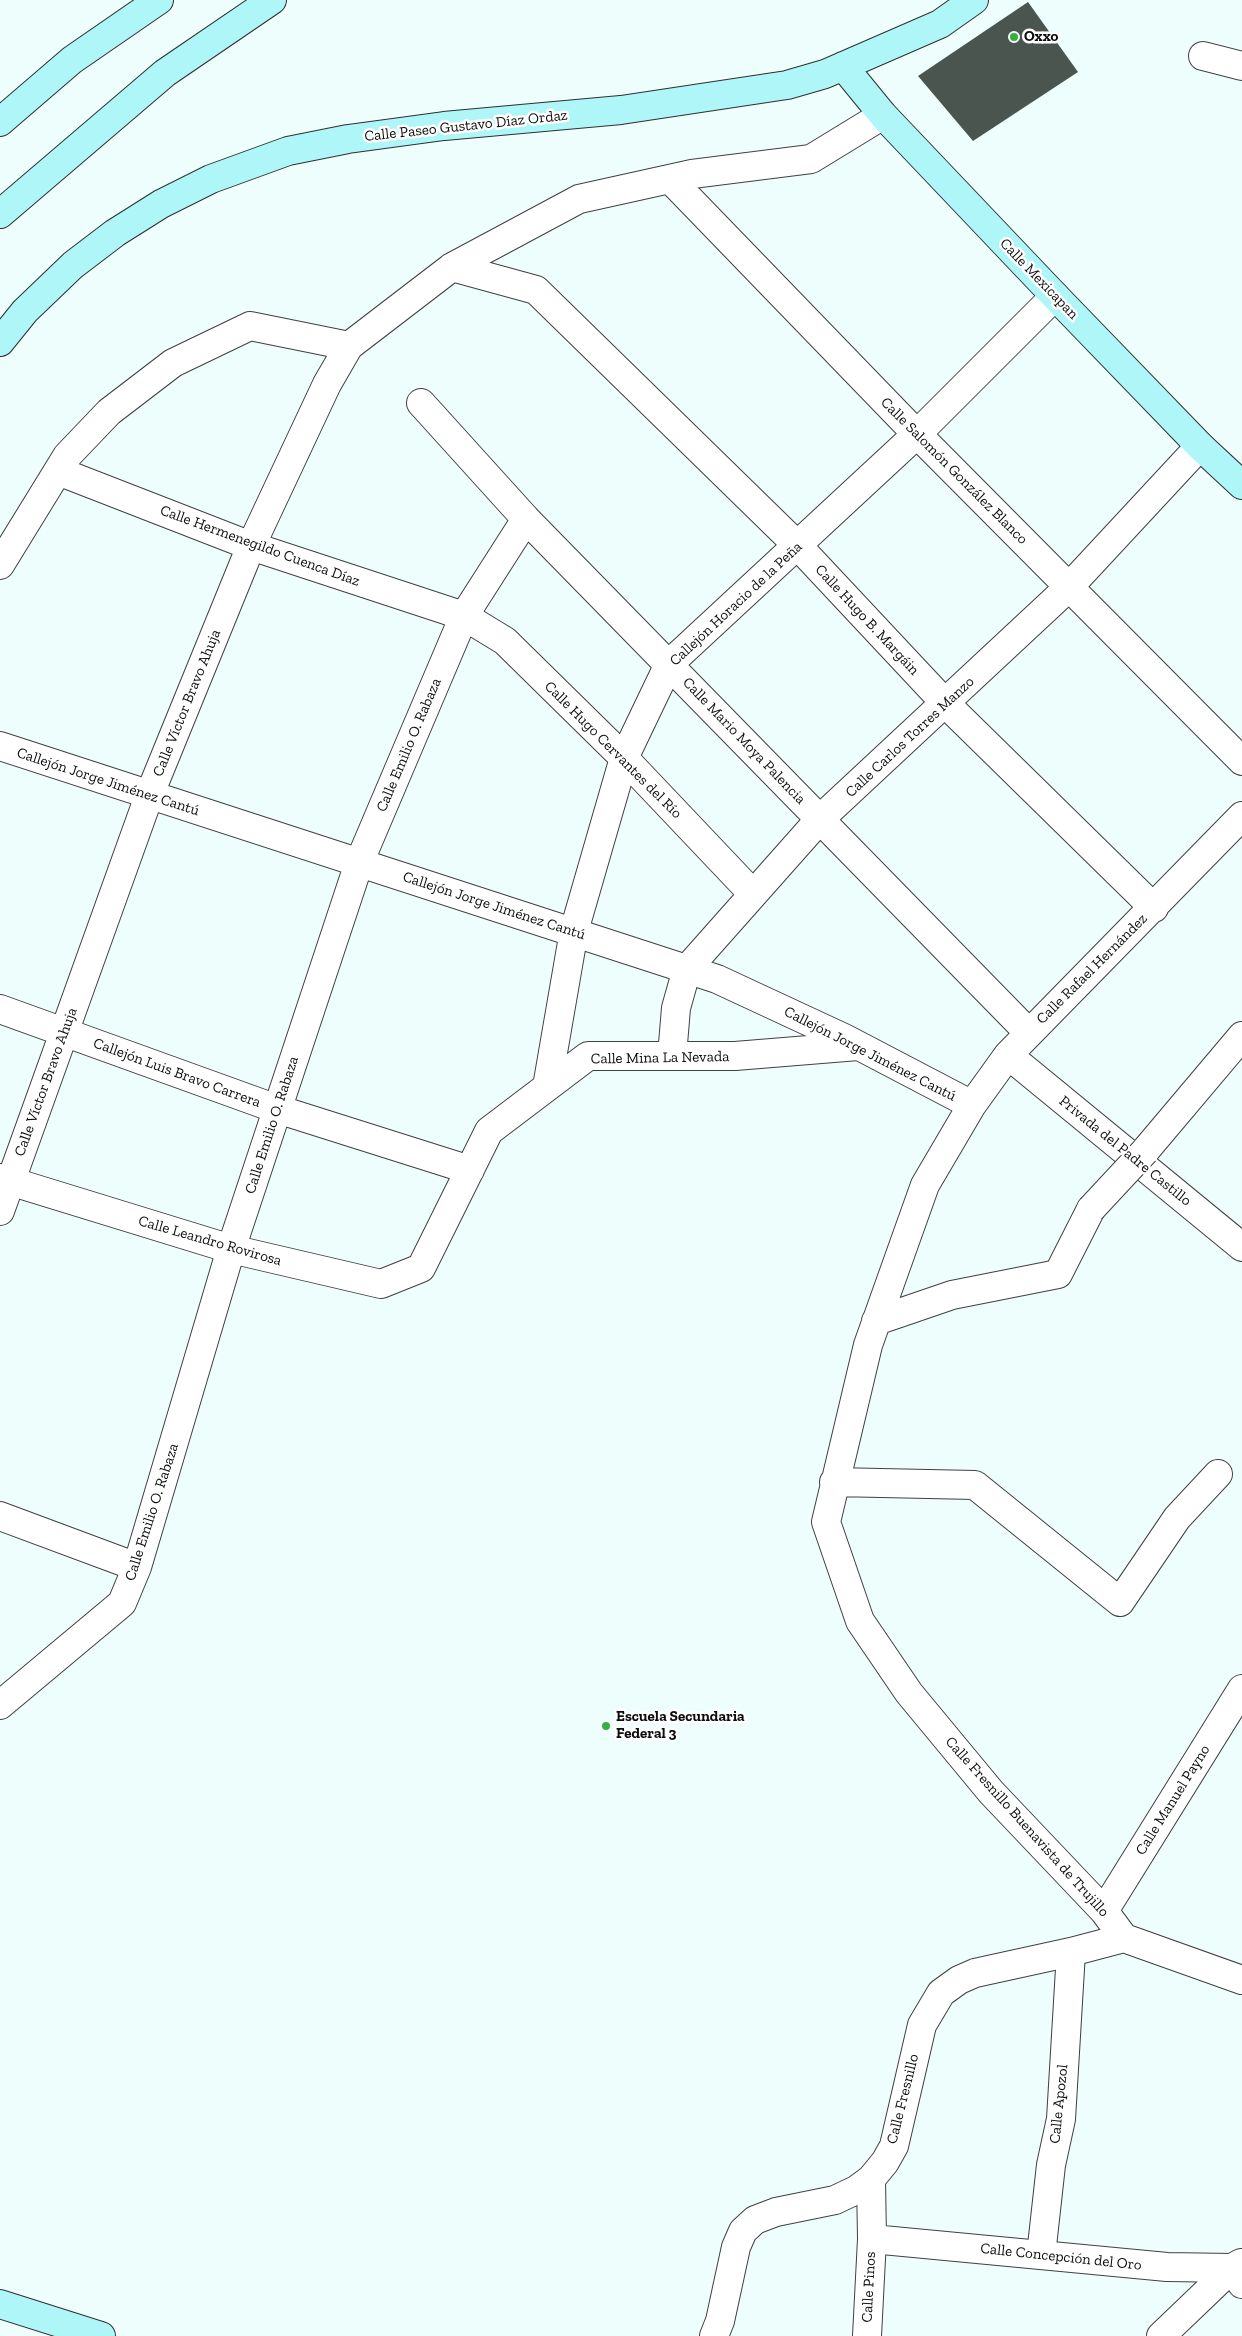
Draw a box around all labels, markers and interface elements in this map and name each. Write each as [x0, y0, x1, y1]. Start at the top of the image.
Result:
place label: Oxxo [1024, 28, 1058, 46]
marker: Oxxo [1008, 31, 1020, 43]
street label: Calle Paseo Gustavo Díaz Ordaz [363, 106, 569, 146]
street label: Calle Mexicapan [996, 235, 1082, 323]
street label: Calle Salomón González Blanco [877, 394, 1031, 548]
street label: Calle Hermenegildo Cuenca Díaz [158, 501, 362, 591]
street label: Callejón Horacio de la Peña [666, 538, 806, 670]
street label: Calle Hugo B. Margáin [811, 561, 923, 679]
street label: Calle Víctor Bravo Ahuja [149, 627, 225, 779]
street label: Calle Carlos Torres Manzo [842, 673, 978, 801]
street label: Calle Mario Moya Palencia [679, 674, 809, 808]
street label: Calle Emilio O. Rabaza [373, 675, 445, 815]
street label: Calle Hugo Cervantes del Río [540, 677, 686, 823]
street label: Callejón Jorge Jiménez Cantú [14, 744, 202, 820]
street label: Callejón Jorge Jiménez Cantú [400, 868, 588, 944]
street label: Calle Rafael Hernández [1033, 910, 1151, 1028]
street label: Callejón Jorge Jiménez Cantú [781, 1003, 959, 1105]
street label: Calle Víctor Bravo Ahuja [11, 1005, 81, 1159]
street label: Callejón Luis Bravo Carrera [91, 1034, 263, 1112]
street label: Calle Mina La Nevada [590, 1048, 730, 1068]
street label: Calle Emilio O. Rabaza [241, 1054, 303, 1196]
street label: Privada del Padre Castillo [1055, 1092, 1195, 1210]
street label: Calle Leandro Rovirosa [136, 1212, 284, 1270]
street label: Calle Emilio O. Rabaza [121, 1441, 183, 1583]
place label: Escuela Secundaria Federal 3 [616, 1708, 745, 1743]
marker: Escuela Secundaria Federal 3 [600, 1720, 612, 1732]
street label: Calle Fresnillo Buenavista de Trujillo [941, 1733, 1113, 1921]
street label: Calle Manuel Payno [1132, 1742, 1214, 1858]
street label: Calle Fresnillo [883, 2052, 923, 2146]
street label: Calle Apozol [1046, 2063, 1072, 2145]
street label: Calle Concepción del Oro [979, 2240, 1143, 2274]
street label: Calle Pinos [858, 2251, 880, 2323]

